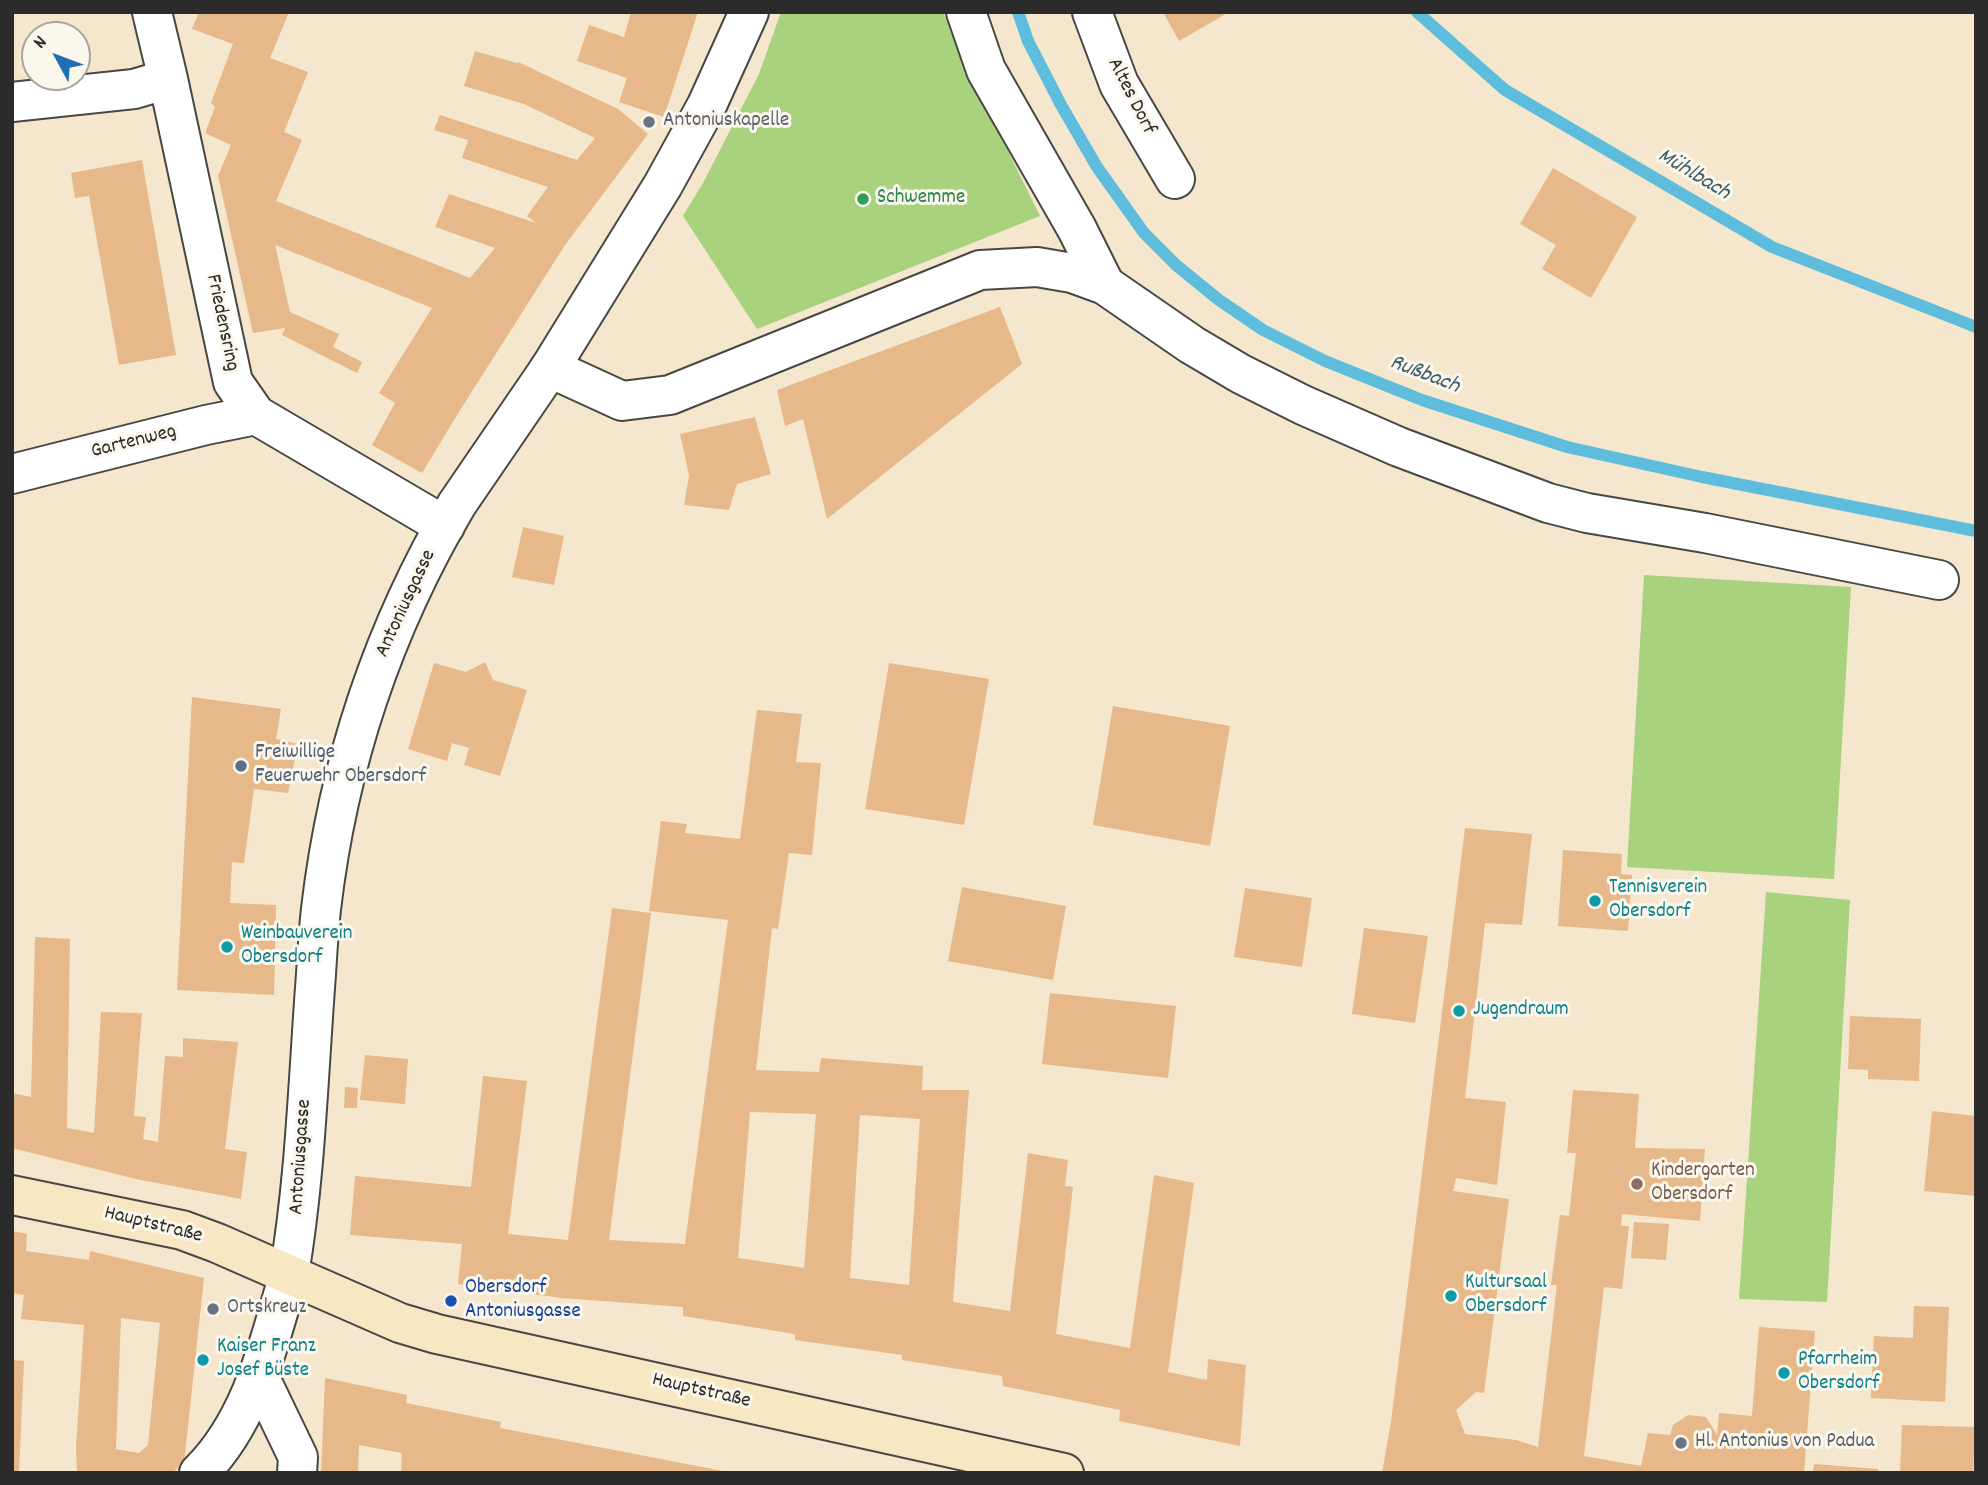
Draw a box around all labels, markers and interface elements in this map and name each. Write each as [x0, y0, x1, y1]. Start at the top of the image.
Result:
north arrow [21, 21, 91, 91]
text: N [28, 31, 55, 56]
street label: Altes Dorf [1100, 55, 1160, 139]
place label: Antoniuskapelle [663, 109, 789, 135]
marker: Antoniuskapelle [641, 114, 657, 130]
water label: Mühlbach [1652, 144, 1734, 208]
place label: Schwemme [877, 186, 965, 212]
marker: Schwemme [855, 191, 871, 207]
street label: Friedensring [198, 272, 244, 374]
water label: Rußbach [1385, 350, 1463, 402]
street label: Gartenweg [89, 420, 179, 466]
street label: Antoniusgasse [371, 546, 443, 662]
place label: Freiwillige Feuerwehr Obersdorf [255, 741, 426, 791]
marker: Freiwillige Feuerwehr Obersdorf [233, 758, 249, 774]
place label: Tennisverein Obersdorf [1609, 876, 1707, 926]
marker: Tennisverein Obersdorf [1587, 893, 1603, 909]
place label: Weinbauverein Obersdorf [241, 922, 352, 972]
marker: Weinbauverein Obersdorf [219, 939, 235, 955]
place label: Jugendraum [1473, 998, 1569, 1024]
marker: Jugendraum [1451, 1003, 1467, 1019]
street label: Antoniusgasse [285, 1098, 319, 1216]
place label: Kindergarten Obersdorf [1651, 1159, 1755, 1209]
marker: Kindergarten Obersdorf [1629, 1176, 1645, 1192]
street label: Hauptstraße [101, 1202, 205, 1250]
place label: Kultursaal Obersdorf [1465, 1271, 1547, 1321]
place label: Obersdorf Antoniusgasse [465, 1276, 581, 1326]
marker: Kultursaal Obersdorf [1443, 1288, 1459, 1304]
marker: Obersdorf Antoniusgasse [443, 1293, 459, 1309]
place label: Ortskreuz [227, 1296, 306, 1322]
marker: Ortskreuz [205, 1301, 221, 1317]
place label: Kaiser Franz Josef Büste [217, 1335, 316, 1385]
place label: Pfarrheim Obersdorf [1798, 1348, 1879, 1398]
marker: Kaiser Franz Josef Büste [195, 1352, 211, 1368]
marker: Pfarrheim Obersdorf [1776, 1365, 1792, 1381]
street label: Hauptstraße [649, 1368, 753, 1416]
place label: Hl. Antonius von Padua [1695, 1430, 1874, 1456]
marker: Hl. Antonius von Padua [1673, 1435, 1689, 1451]

